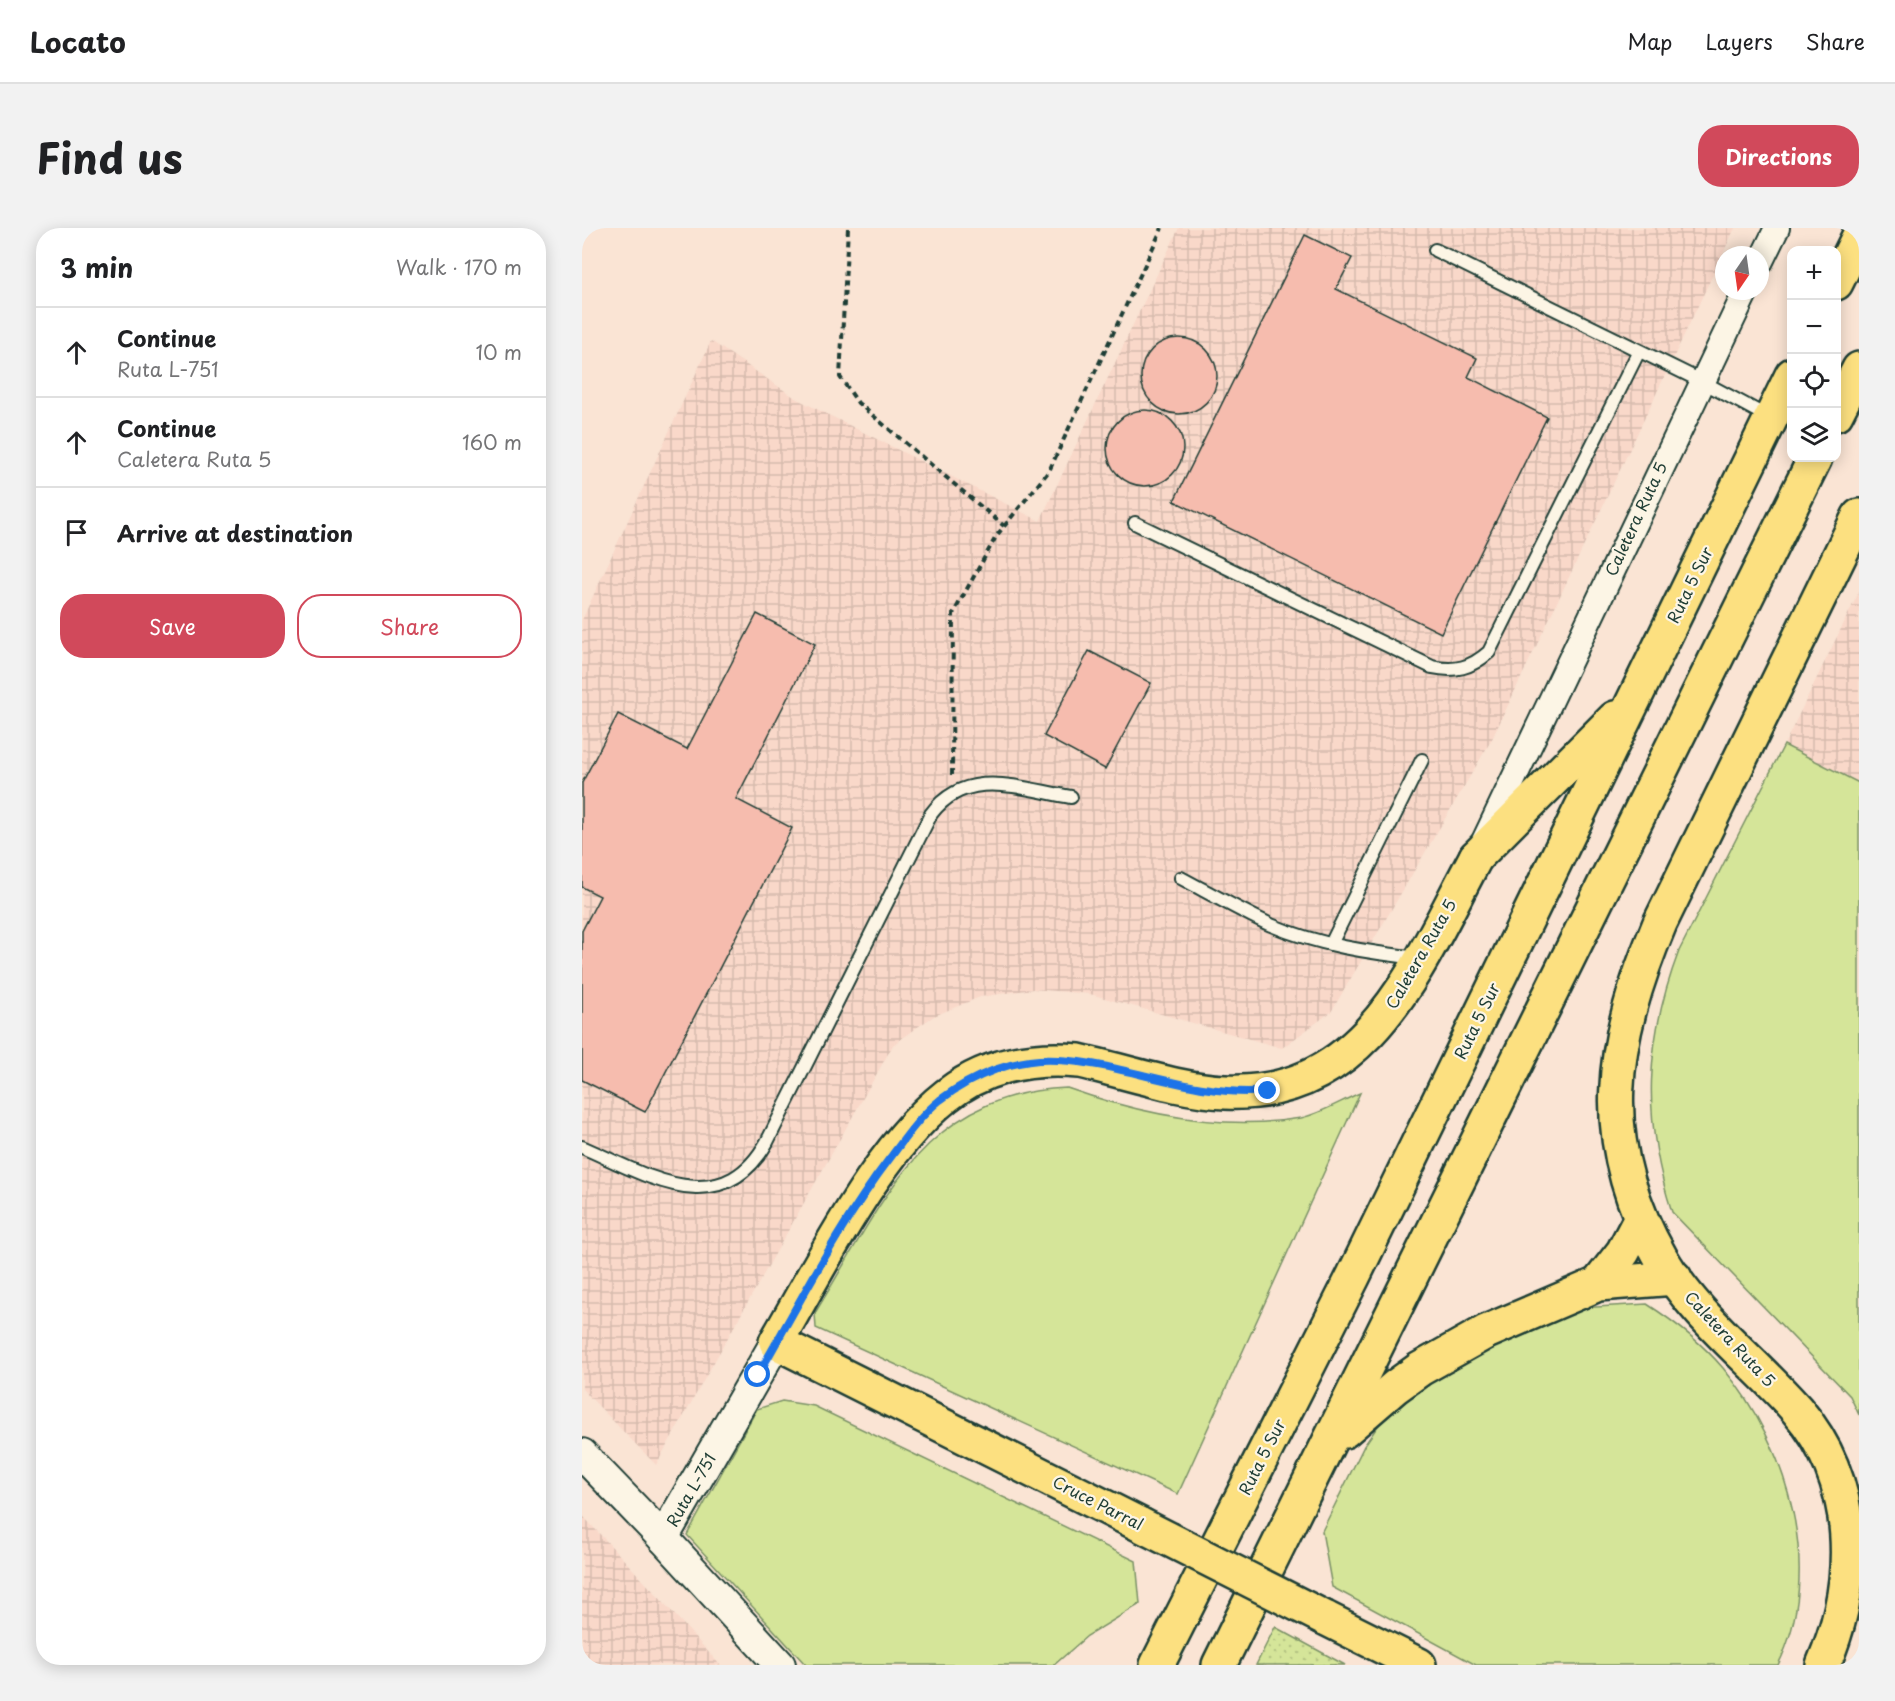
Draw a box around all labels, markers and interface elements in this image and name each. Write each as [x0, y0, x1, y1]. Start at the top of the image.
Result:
text: Locato [30, 20, 126, 63]
text: Map [1628, 25, 1672, 57]
text: Layers [1705, 25, 1773, 57]
text: Share [1806, 25, 1865, 57]
text: Find us [36, 125, 183, 188]
button: Directions [1698, 125, 1859, 187]
north arrow [1715, 246, 1769, 300]
map controls [1787, 246, 1841, 462]
button: + [1787, 246, 1841, 300]
text: 3 min [60, 248, 133, 287]
text: Walk · 170 m [396, 252, 522, 282]
button: − [1787, 300, 1841, 354]
text: Continue [117, 321, 216, 354]
icon: ahead [60, 336, 93, 369]
text: 10 m [475, 337, 522, 367]
text: Ruta L-751 [117, 354, 219, 384]
button: locate [1787, 354, 1841, 408]
button: layers [1787, 408, 1841, 462]
text: Continue [117, 411, 216, 444]
icon: ahead [60, 426, 93, 459]
text: 160 m [462, 427, 522, 457]
text: Caletera Ruta 5 [117, 444, 271, 474]
street label: Caletera Ruta 5 [1598, 458, 1672, 580]
icon: arrive [60, 516, 93, 549]
text: Arrive at destination [117, 516, 353, 549]
street label: Ruta 5 Sur [1660, 542, 1718, 627]
button: Save [60, 594, 285, 658]
button: Share [297, 594, 522, 658]
street label: Caletera Ruta 5 [1379, 894, 1461, 1013]
street label: Ruta 5 Sur [1447, 978, 1505, 1063]
route end [1254, 1077, 1280, 1103]
street label: Caletera Ruta 5 [1680, 1285, 1782, 1392]
route start [744, 1361, 770, 1387]
street label: Ruta 5 Sur [1232, 1414, 1291, 1499]
street label: Ruta L-751 [659, 1448, 721, 1531]
street label: Cruce Parral [1049, 1469, 1148, 1535]

